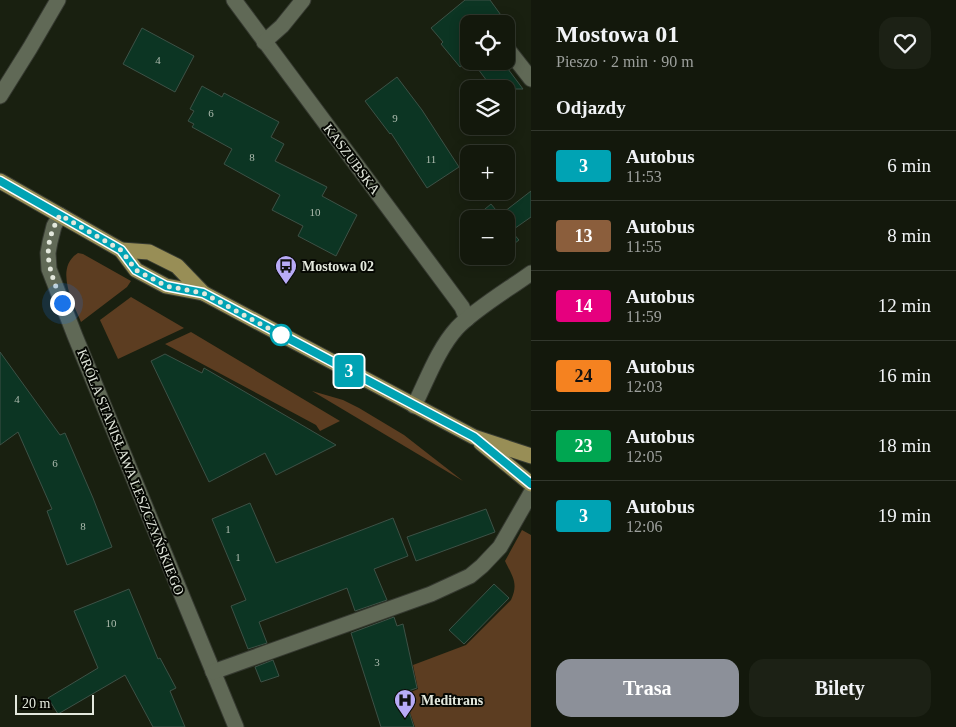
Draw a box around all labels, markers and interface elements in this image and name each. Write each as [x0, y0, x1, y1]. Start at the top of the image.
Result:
map controls [460, 15, 515, 265]
button: locate [460, 15, 515, 70]
button: heart [879, 17, 931, 69]
text: Mostowa 01 [556, 21, 679, 47]
text: Pieszo · 2 min · 90 m [556, 53, 694, 70]
house number: 4 [155, 54, 161, 66]
button: layers [460, 80, 515, 135]
text: Odjazdy [556, 97, 626, 118]
house number: 6 [208, 107, 214, 119]
house number: 9 [392, 112, 398, 124]
street label: KASZUBSKA [320, 121, 383, 198]
button: + [460, 145, 515, 200]
text: Autobus [626, 146, 695, 167]
house number: 8 [249, 151, 255, 163]
house number: 11 [426, 153, 436, 165]
text: 6 min [887, 155, 931, 176]
text: 3 [579, 156, 588, 176]
text: 11:53 [626, 168, 662, 185]
house number: 10 [310, 206, 321, 218]
button: − [460, 210, 515, 265]
text: Autobus [626, 216, 695, 237]
text: 8 min [887, 225, 931, 246]
text: 13 [575, 226, 593, 246]
text: 11:55 [626, 238, 662, 255]
bus stop icon: Mostowa 02 [274, 254, 298, 285]
place label: Mostowa 02 [302, 259, 374, 274]
text: Autobus [626, 286, 695, 307]
your location [50, 291, 75, 316]
text: 12 min [878, 295, 931, 316]
text: 14 [575, 296, 593, 316]
text: 11:59 [626, 308, 662, 325]
unlabelled marker [270, 324, 292, 346]
street label: KRÓLA STANISŁAWA LESZCZYŃSKIEGO [74, 347, 188, 597]
line badge: 3 [333, 355, 365, 387]
text: Autobus [626, 356, 695, 377]
text: 3 [345, 361, 354, 381]
text: 16 min [878, 365, 931, 386]
text: 24 [575, 366, 593, 386]
text: 12:03 [626, 378, 662, 395]
house number: 4 [14, 393, 20, 405]
text: Autobus [626, 426, 695, 447]
text: 18 min [878, 435, 931, 456]
text: 23 [575, 436, 593, 456]
text: 12:05 [626, 448, 662, 465]
house number: 6 [52, 457, 58, 469]
text: Autobus [626, 496, 695, 517]
text: 19 min [878, 505, 931, 526]
text: 3 [579, 506, 588, 526]
text: 12:06 [626, 518, 662, 535]
house number: 8 [80, 520, 86, 532]
house number: 1 [225, 523, 231, 535]
house number: 1 [235, 551, 241, 563]
house number: 10 [106, 617, 117, 629]
house number: 3 [374, 656, 380, 668]
button: Trasa [556, 659, 739, 717]
button: Bilety [749, 659, 931, 717]
hospital icon: Meditrans [393, 688, 417, 719]
scale bar [15, 692, 94, 715]
place label: Meditrans [421, 693, 484, 708]
text: 20 m [22, 696, 50, 711]

